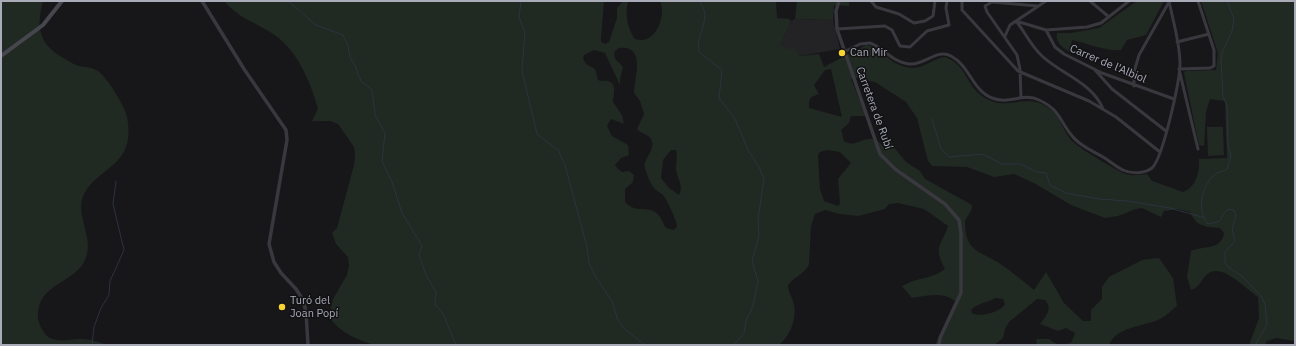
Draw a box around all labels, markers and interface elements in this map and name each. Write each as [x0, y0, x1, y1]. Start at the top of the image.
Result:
street label: Carrer de l'Albiol [1068, 42, 1148, 86]
place label: Can Mir [850, 46, 887, 60]
marker: Can Mir [837, 48, 847, 58]
street label: Carretera de Rubí [853, 65, 895, 151]
place label: Turó del Joan Popí [290, 294, 338, 320]
marker: Turó del Joan Popí [277, 302, 287, 312]

